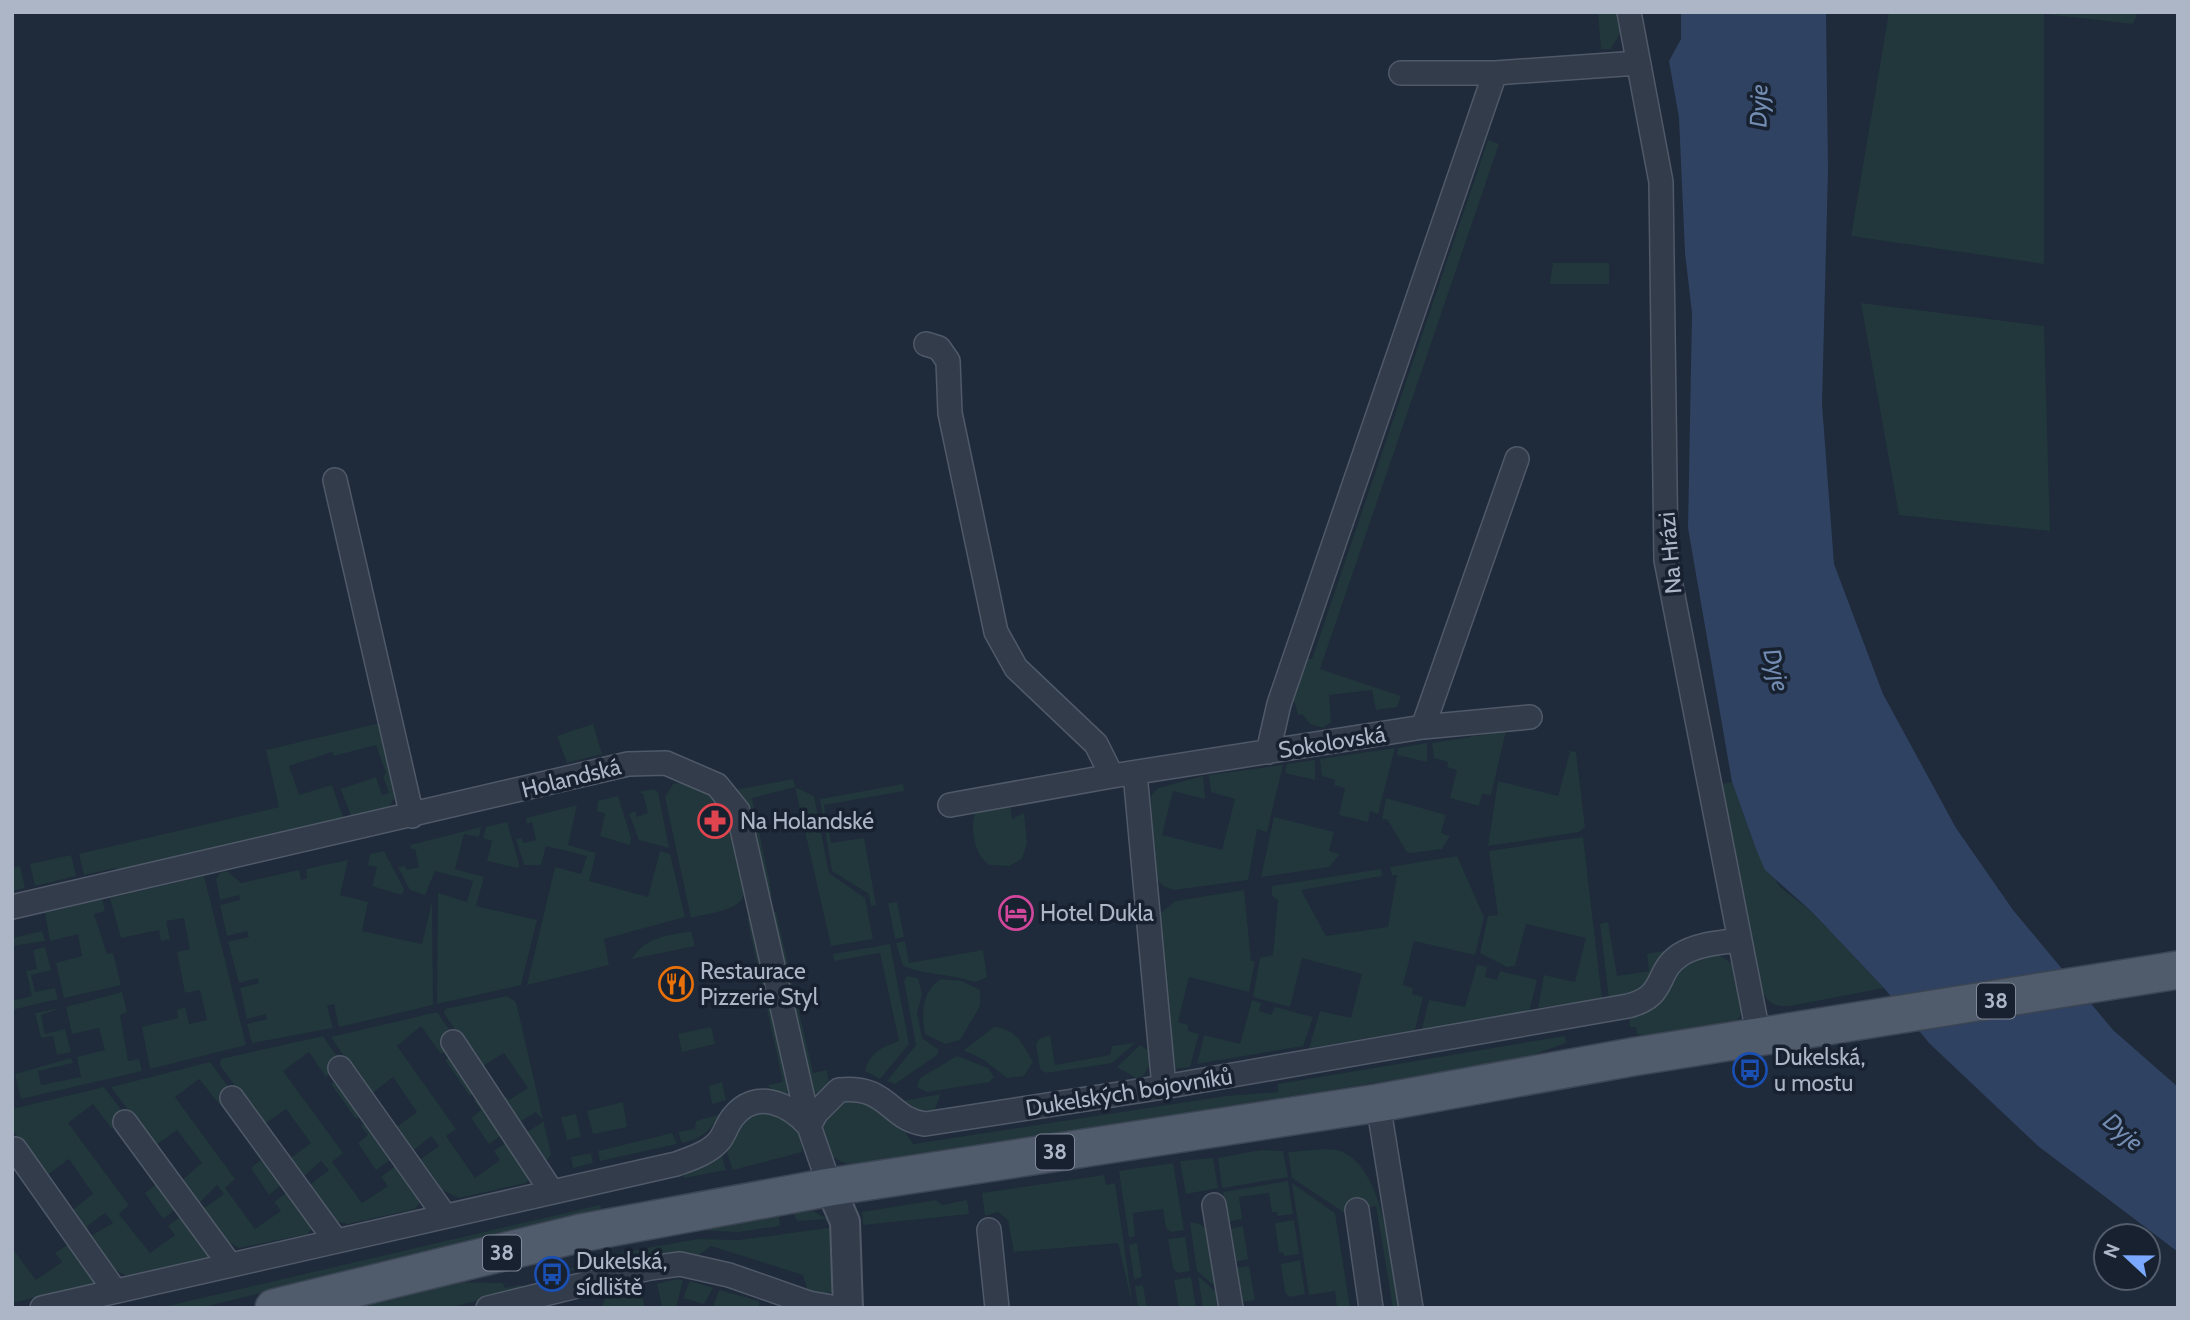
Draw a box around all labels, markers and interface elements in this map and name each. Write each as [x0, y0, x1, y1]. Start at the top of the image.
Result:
water label: Dyje [1744, 84, 1773, 128]
street label: Na Hrázi [1652, 511, 1688, 595]
water label: Dyje [1757, 645, 1796, 694]
street label: Sokolovská [1276, 720, 1388, 764]
street label: Holandská [518, 752, 624, 804]
pharmacy icon: Na Holandské [696, 802, 734, 840]
place label: Na Holandské [740, 807, 874, 835]
hotel icon: Hotel Dukla [997, 894, 1035, 932]
place label: Hotel Dukla [1040, 899, 1154, 927]
place label: Restaurace Pizzerie Styl [700, 957, 819, 1011]
restaurant icon: Restaurace Pizzerie Styl [657, 965, 695, 1003]
road number: 38 [1977, 984, 2015, 1018]
place label: Dukelská, u mostu [1774, 1043, 1865, 1097]
bus stop icon: Dukelská, u mostu [1731, 1051, 1769, 1089]
street label: Dukelských bojovníků [1024, 1062, 1234, 1122]
water label: Dyje [2097, 1106, 2149, 1157]
road number: 38 [1036, 1134, 1074, 1170]
north arrow [2092, 1222, 2162, 1292]
road number: 38 [483, 1236, 521, 1270]
text: N [2099, 1240, 2125, 1261]
place label: Dukelská, sídliště [576, 1247, 667, 1301]
bus stop icon: Dukelská, sídliště [533, 1255, 571, 1293]

